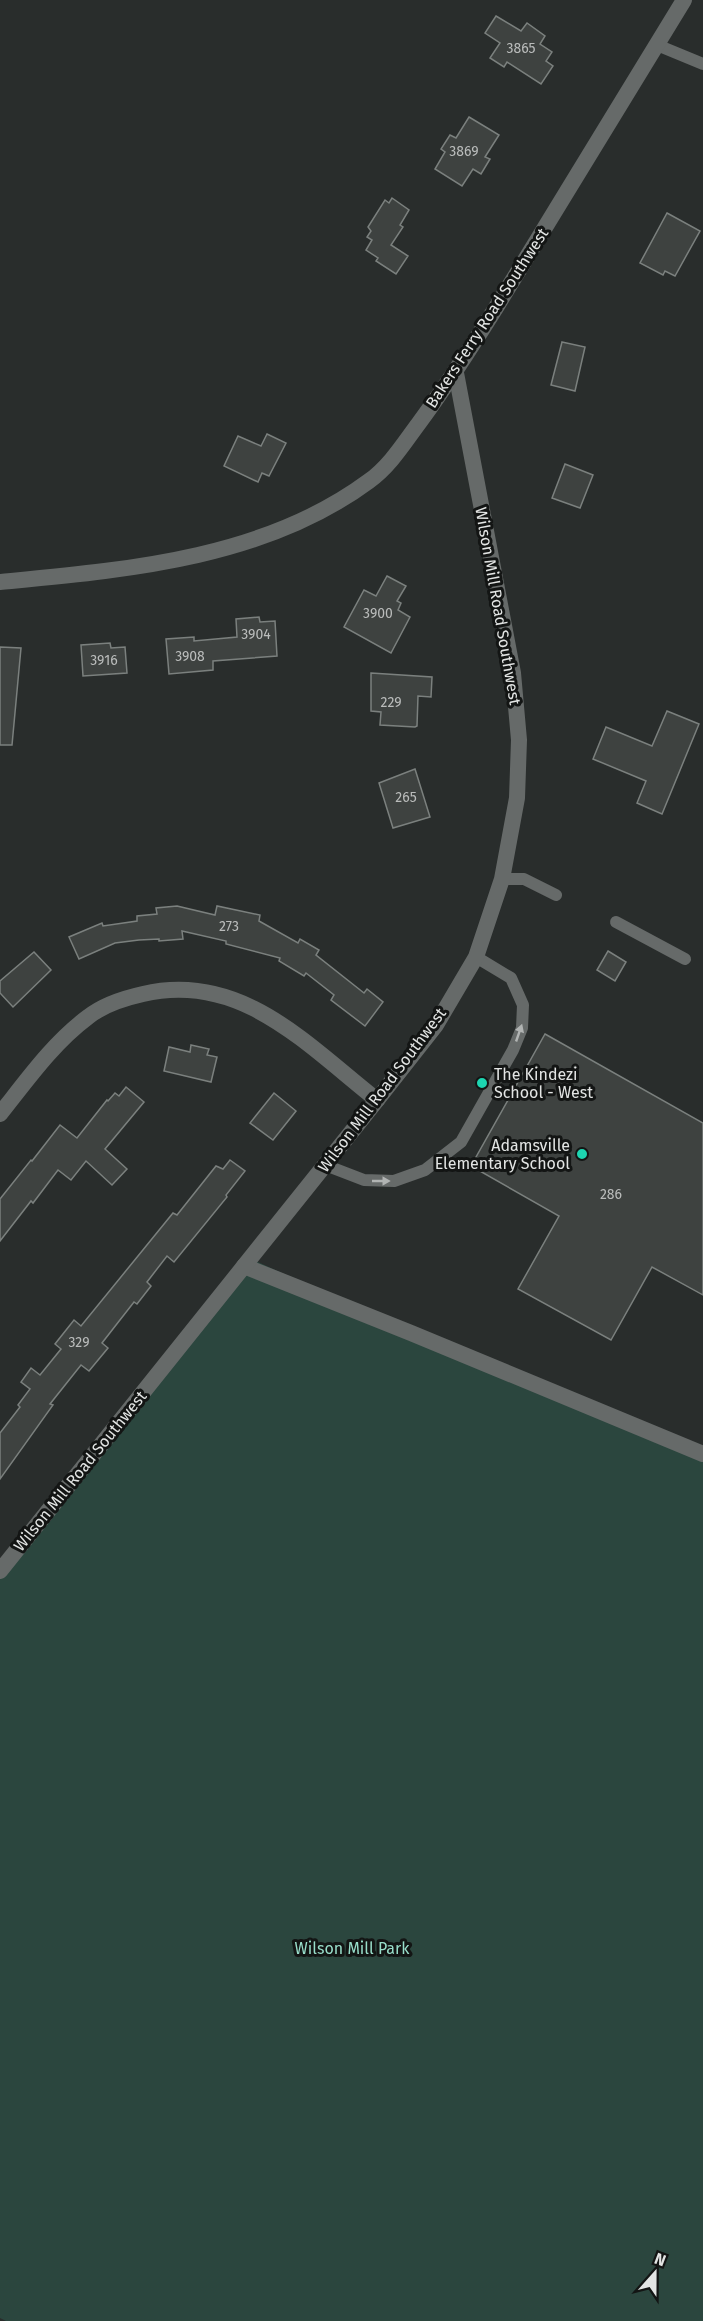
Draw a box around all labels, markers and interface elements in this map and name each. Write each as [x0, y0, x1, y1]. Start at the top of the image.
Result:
house number: 3865 [506, 40, 536, 57]
house number: 3869 [449, 143, 479, 160]
street label: Bakers Ferry Road Southwest [422, 224, 552, 411]
street label: Wilson Mill Road Southwest [471, 506, 525, 707]
house number: 3900 [363, 605, 393, 622]
house number: 3904 [241, 626, 271, 643]
house number: 3908 [175, 648, 205, 665]
house number: 3916 [90, 652, 118, 669]
house number: 229 [380, 694, 402, 711]
house number: 265 [395, 789, 417, 806]
house number: 273 [219, 918, 239, 935]
street label: Wilson Mill Road Southwest [314, 1004, 450, 1176]
one-way arrow [515, 1024, 525, 1042]
place label: The Kindezi School - West [494, 1065, 593, 1102]
marker: The Kindezi School - West [475, 1076, 489, 1090]
place label: Adamsville Elementary School [435, 1136, 570, 1173]
marker: Adamsville Elementary School [575, 1147, 589, 1161]
one-way arrow [371, 1176, 390, 1186]
house number: 286 [600, 1186, 622, 1203]
house number: 329 [69, 1334, 90, 1351]
street label: Wilson Mill Road Southwest [10, 1387, 151, 1555]
park label: Wilson Mill Park [295, 1939, 410, 1958]
north arrow [625, 2243, 685, 2303]
text: N [652, 2249, 669, 2270]

